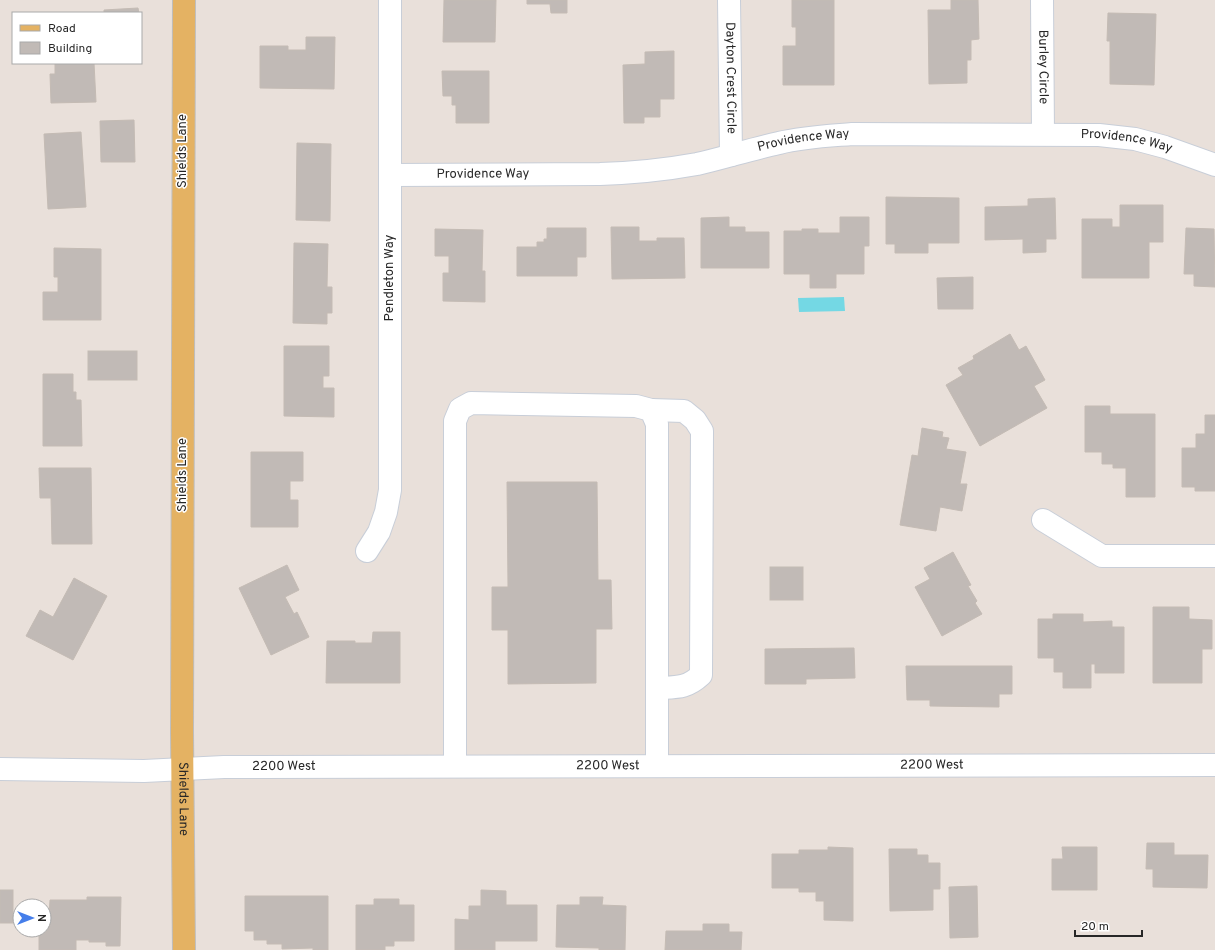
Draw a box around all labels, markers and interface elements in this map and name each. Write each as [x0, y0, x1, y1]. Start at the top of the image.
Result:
legend [12, 12, 142, 64]
text: Road [48, 21, 76, 37]
street label: Dayton Crest Circle [721, 22, 739, 134]
street label: Burley Circle [1034, 30, 1051, 104]
text: Building [48, 41, 92, 57]
street label: Shields Lane [175, 114, 191, 188]
street label: Providence Way [756, 126, 850, 156]
street label: Providence Way [1081, 127, 1175, 157]
street label: Providence Way [437, 166, 530, 183]
street label: Pendleton Way [382, 234, 398, 321]
street label: Shields Lane [175, 438, 191, 512]
street label: 2200 West [576, 758, 640, 774]
street label: 2200 West [900, 758, 964, 774]
street label: 2200 West [252, 759, 316, 775]
street label: Shields Lane [174, 762, 191, 836]
north arrow [12, 898, 52, 938]
scale bar [1075, 912, 1142, 938]
text: N [34, 914, 48, 922]
text: 20 m [1081, 919, 1109, 935]

